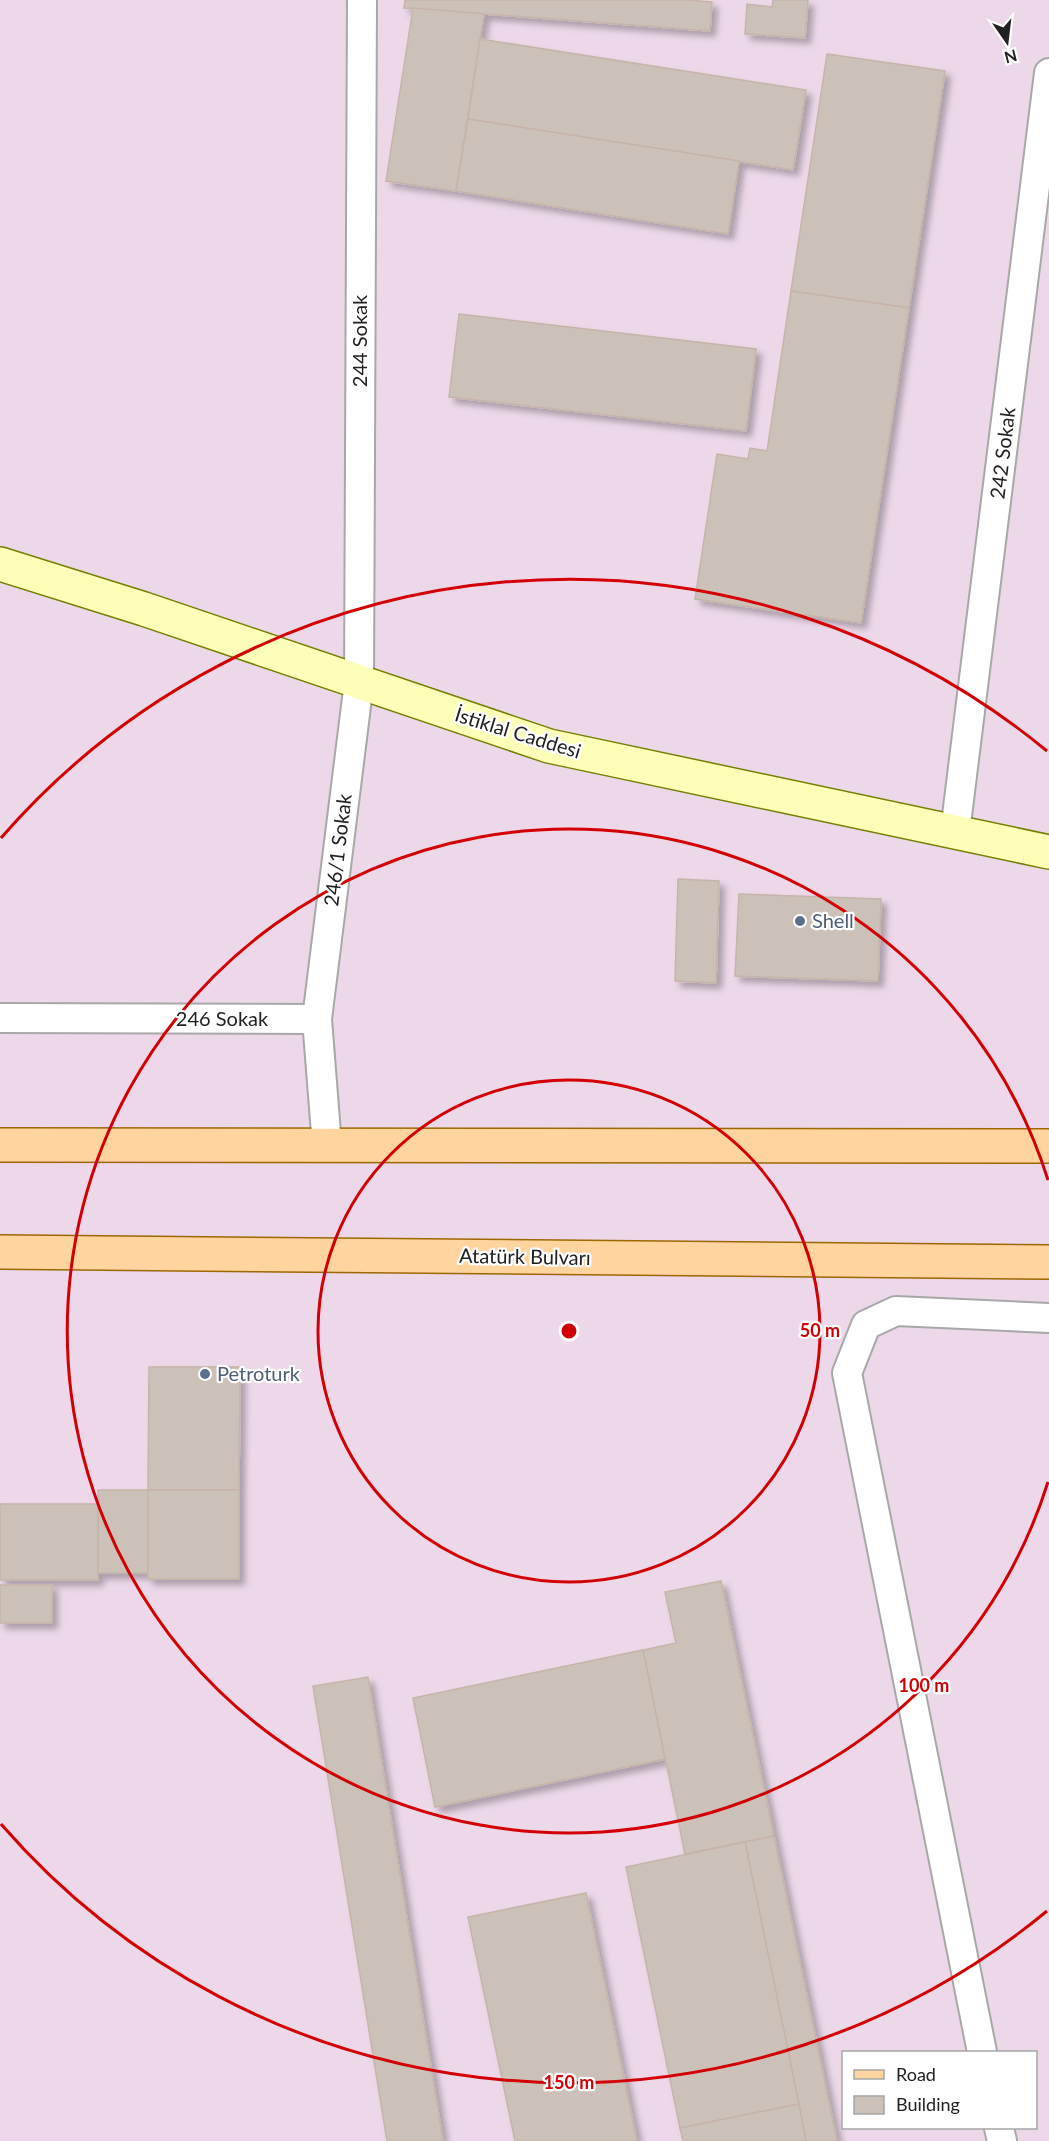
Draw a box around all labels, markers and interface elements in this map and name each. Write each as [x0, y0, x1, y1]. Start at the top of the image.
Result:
north arrow [977, 12, 1037, 72]
text: N [1002, 46, 1019, 68]
street label: 244 Sokak [347, 294, 371, 387]
street label: 242 Sokak [984, 405, 1020, 500]
street label: İstiklal Caddesi [452, 701, 584, 763]
street label: 246/1 Sokak [318, 792, 356, 907]
place label: Shell [812, 908, 854, 932]
marker: Shell [793, 914, 807, 928]
street label: 246 Sokak [176, 1006, 269, 1030]
street label: Atatürk Bulvarı [459, 1243, 591, 1269]
text: 50 m [800, 1319, 840, 1341]
centre of rings [559, 1321, 579, 1341]
place label: Petroturk [217, 1361, 301, 1385]
marker: Petroturk [198, 1367, 212, 1381]
text: 100 m [899, 1674, 949, 1696]
legend [842, 2051, 1037, 2129]
text: Road [896, 2063, 936, 2085]
text: 150 m [544, 2071, 594, 2093]
text: Building [896, 2093, 960, 2115]

